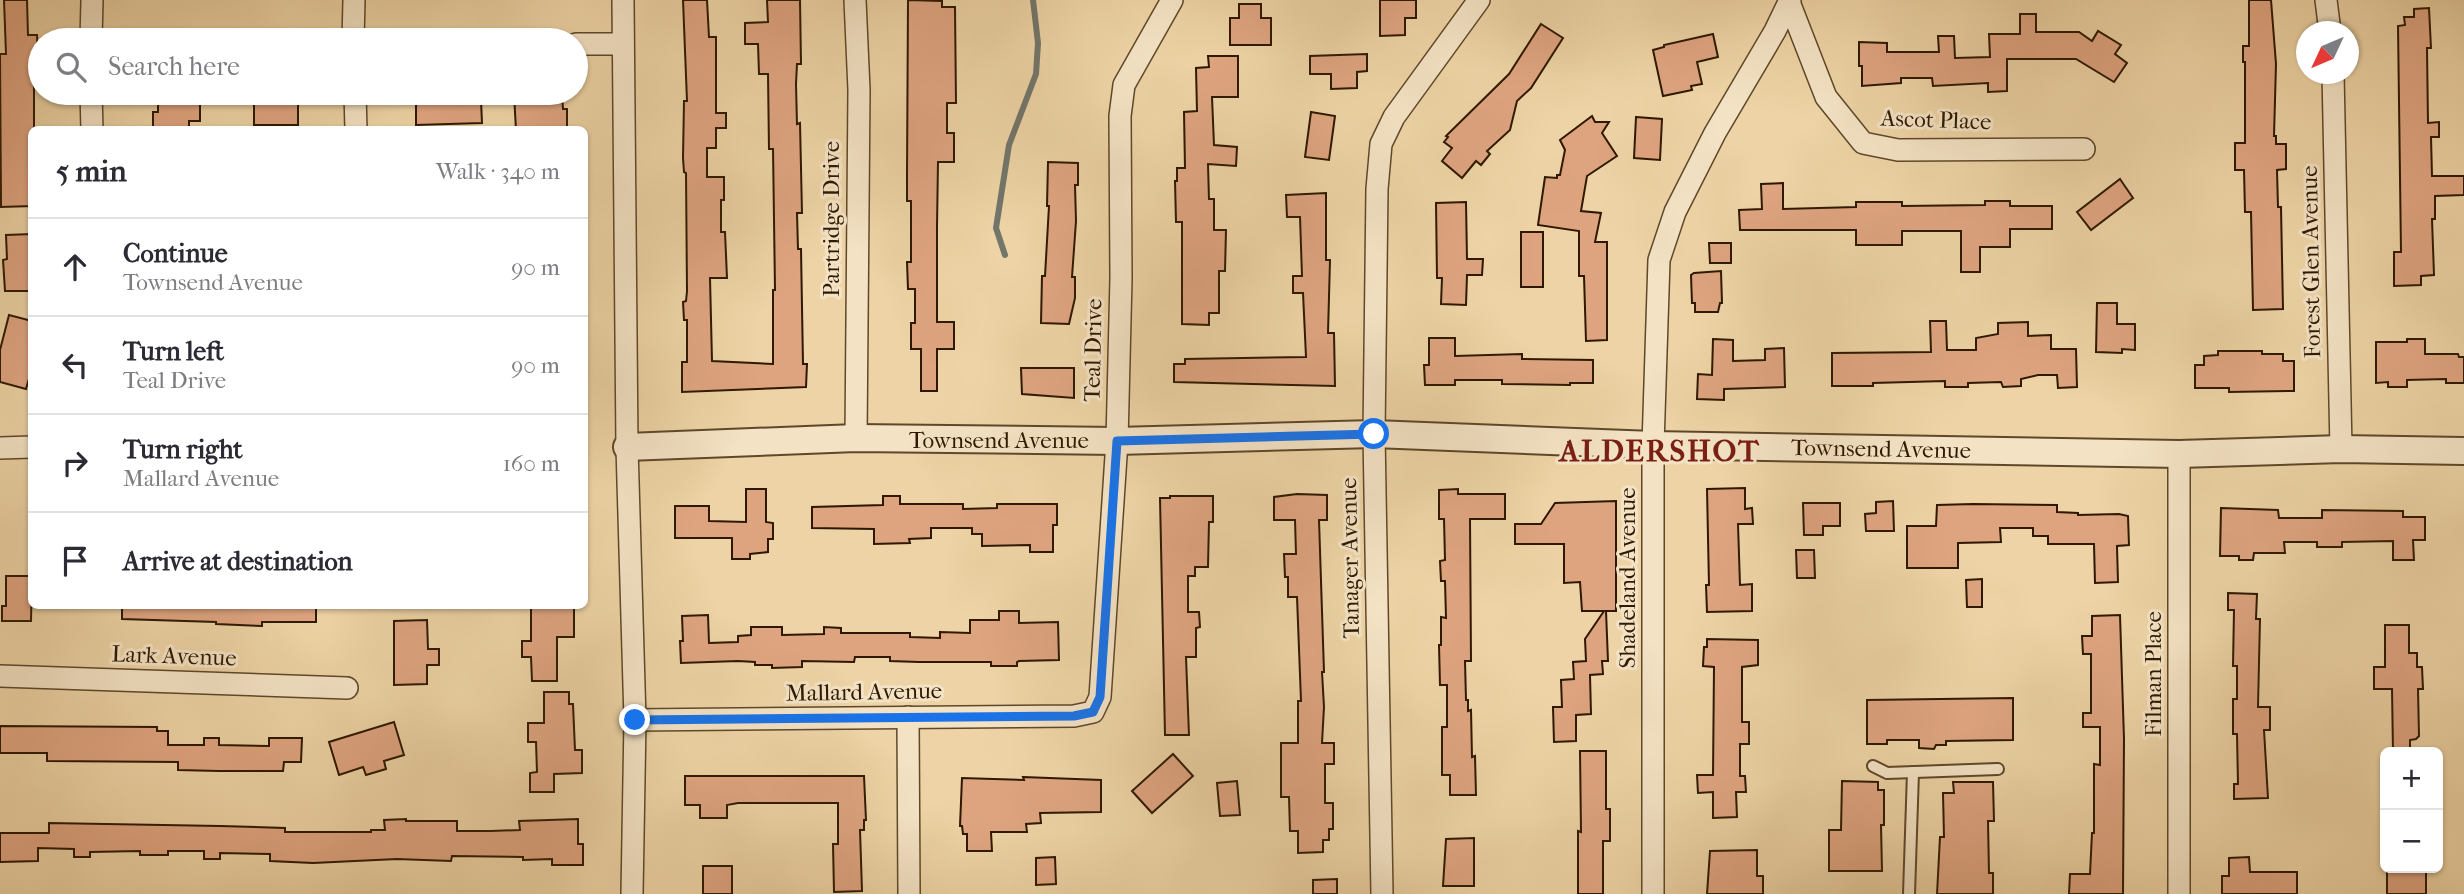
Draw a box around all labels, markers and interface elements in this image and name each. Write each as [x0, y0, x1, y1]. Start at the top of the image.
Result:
north arrow [2296, 21, 2359, 84]
search box [28, 28, 588, 105]
icon: search [52, 48, 90, 86]
text: Search here [108, 51, 240, 82]
street label: Ascot Place [1879, 105, 1992, 135]
street label: Partridge Drive [818, 141, 845, 297]
text: 5 min [56, 154, 127, 189]
text: Walk · 340 m [436, 158, 560, 185]
street label: Forest Glen Avenue [2296, 165, 2326, 359]
text: Continue [123, 238, 228, 269]
icon: ahead [56, 248, 94, 286]
text: 90 m [511, 254, 560, 281]
text: Townsend Avenue [123, 269, 303, 296]
street label: Teal Drive [1079, 298, 1107, 402]
text: Turn left [123, 336, 224, 367]
icon: left [56, 346, 94, 384]
text: 90 m [511, 352, 560, 379]
text: Teal Drive [123, 367, 226, 394]
route start [1358, 418, 1389, 449]
street label: Townsend Avenue [909, 427, 1089, 454]
text: Turn right [123, 434, 243, 465]
district label: ALDERSHOT [1558, 434, 1760, 469]
street label: Townsend Avenue [1791, 434, 1971, 464]
icon: right [56, 444, 94, 482]
text: 160 m [503, 450, 560, 477]
text: Mallard Avenue [123, 465, 279, 492]
street label: Tanager Avenue [1335, 477, 1365, 639]
street label: Shadeland Avenue [1614, 487, 1641, 669]
icon: arrive [56, 542, 94, 580]
text: Arrive at destination [123, 546, 353, 577]
street label: Filman Place [2140, 611, 2167, 737]
street label: Lark Avenue [111, 640, 237, 672]
street label: Mallard Avenue [786, 677, 942, 707]
route end [619, 704, 650, 735]
map controls [2380, 747, 2443, 873]
button: + [2380, 747, 2443, 810]
button: − [2380, 810, 2443, 873]

